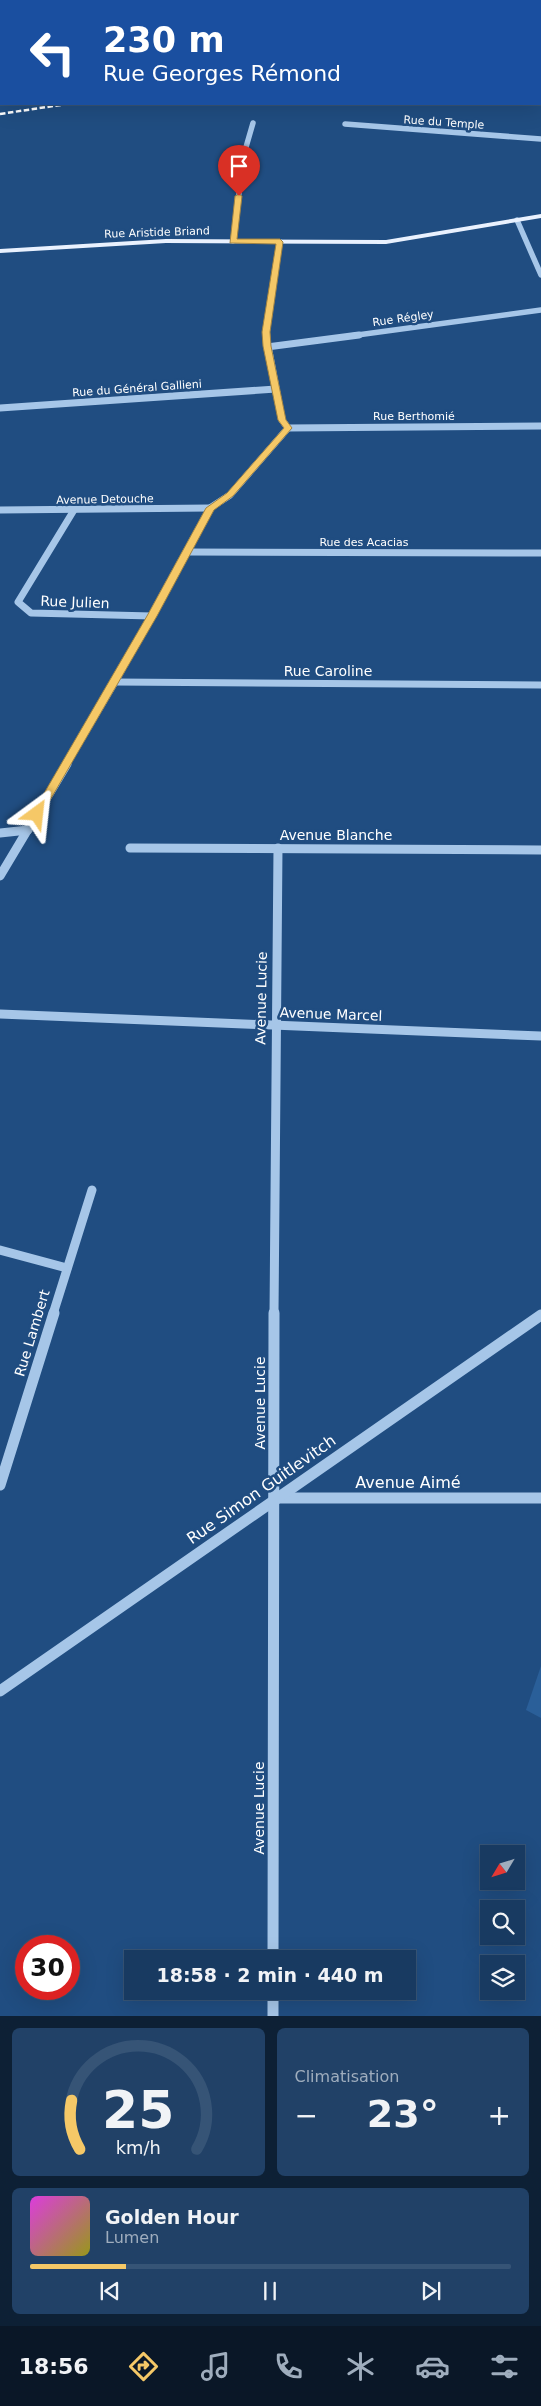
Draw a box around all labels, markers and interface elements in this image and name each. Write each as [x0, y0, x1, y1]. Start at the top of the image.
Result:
icon: left [20, 20, 85, 85]
text: 230 m [103, 20, 225, 60]
text: Rue Georges Rémond [103, 61, 341, 86]
street label: Rue du Temple [403, 113, 485, 132]
pin [218, 145, 260, 196]
icon: arrive [225, 152, 253, 180]
street label: Rue Aristide Briand [104, 224, 210, 241]
street label: Rue Régley [372, 308, 435, 329]
street label: Rue du Général Gallieni [72, 377, 202, 400]
street label: Rue Berthomié [373, 410, 455, 423]
street label: Avenue Detouche [56, 492, 154, 507]
street label: Rue des Acacias [319, 536, 409, 549]
street label: Rue Julien [40, 593, 110, 611]
street label: Rue Caroline [284, 663, 372, 679]
position arrow [10, 787, 62, 839]
street label: Avenue Blanche [280, 827, 392, 843]
street label: Avenue Lucie [252, 951, 270, 1045]
street label: Avenue Marcel [279, 1004, 383, 1024]
street label: Rue Lambert [11, 1287, 53, 1378]
street label: Avenue Lucie [252, 1356, 268, 1450]
street label: Rue Simon Guitlevitch [183, 1431, 339, 1548]
street label: Avenue Aimé [355, 1473, 461, 1492]
street label: Avenue Lucie [251, 1761, 267, 1855]
north arrow [480, 1845, 525, 1890]
map controls [480, 1845, 525, 2000]
button: search [480, 1900, 525, 1945]
speed limit sign: 30 [15, 1935, 80, 2000]
button: layers [480, 1955, 525, 2000]
text: 18:58 · 2 min · 440 m [156, 1964, 384, 1986]
text: Climatisation [295, 2067, 399, 2086]
text: 25 [102, 2080, 174, 2140]
text: 23° [367, 2092, 439, 2136]
text: − [295, 2099, 318, 2132]
text: + [488, 2099, 511, 2132]
text: km/h [116, 2137, 161, 2158]
text: Golden Hour [105, 2206, 239, 2228]
text: Lumen [105, 2228, 159, 2247]
icon: previous [96, 2277, 124, 2305]
icon: pause [256, 2277, 284, 2305]
icon: next [417, 2277, 445, 2305]
icon: directions [126, 2349, 161, 2384]
icon: music [198, 2349, 233, 2384]
icon: phone [271, 2349, 306, 2384]
icon: climate [343, 2349, 378, 2384]
icon: car [415, 2349, 450, 2384]
icon: filters [487, 2349, 522, 2384]
text: 18:56 [19, 2354, 89, 2379]

